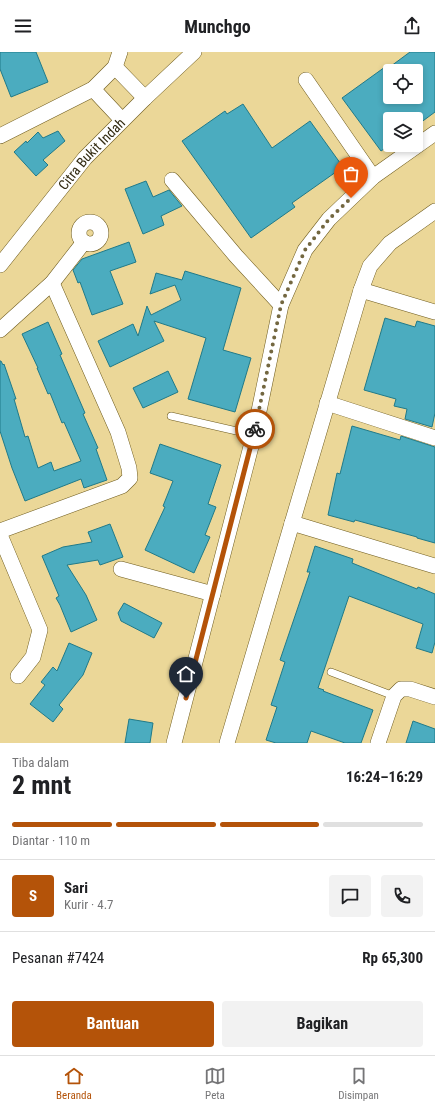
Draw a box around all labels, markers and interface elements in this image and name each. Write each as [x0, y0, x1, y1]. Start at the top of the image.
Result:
icon: menu [12, 15, 34, 37]
icon: share [401, 15, 423, 37]
text: Munchgo [184, 16, 251, 37]
map controls [383, 64, 423, 152]
button: locate [383, 64, 423, 104]
button: layers [383, 112, 423, 152]
street label: Citra Bukit Indah [55, 115, 128, 193]
pin [334, 157, 368, 198]
icon: bag [340, 163, 362, 185]
courier [235, 409, 275, 449]
icon: bike [244, 418, 266, 440]
pin [169, 657, 203, 698]
icon: home [175, 663, 197, 685]
text: Tiba dalam [12, 755, 69, 770]
text: 16:24–16:29 [346, 768, 423, 786]
text: 2 mnt [12, 770, 71, 800]
text: Diantar · 110 m [12, 833, 90, 848]
button: chat [329, 875, 371, 917]
button: phone [381, 875, 423, 917]
text: Sari [64, 879, 88, 897]
text: S [29, 887, 37, 905]
text: Kurir · 4.7 [64, 897, 114, 912]
text: Pesanan #7424 [12, 949, 104, 967]
text: Rp 65,300 [362, 949, 423, 967]
button: Bantuan [12, 1001, 214, 1047]
button: Bagikan [222, 1001, 423, 1047]
tab: Beranda [56, 1065, 92, 1102]
tab: Peta [204, 1065, 226, 1102]
tab: Disimpan [338, 1065, 379, 1102]

